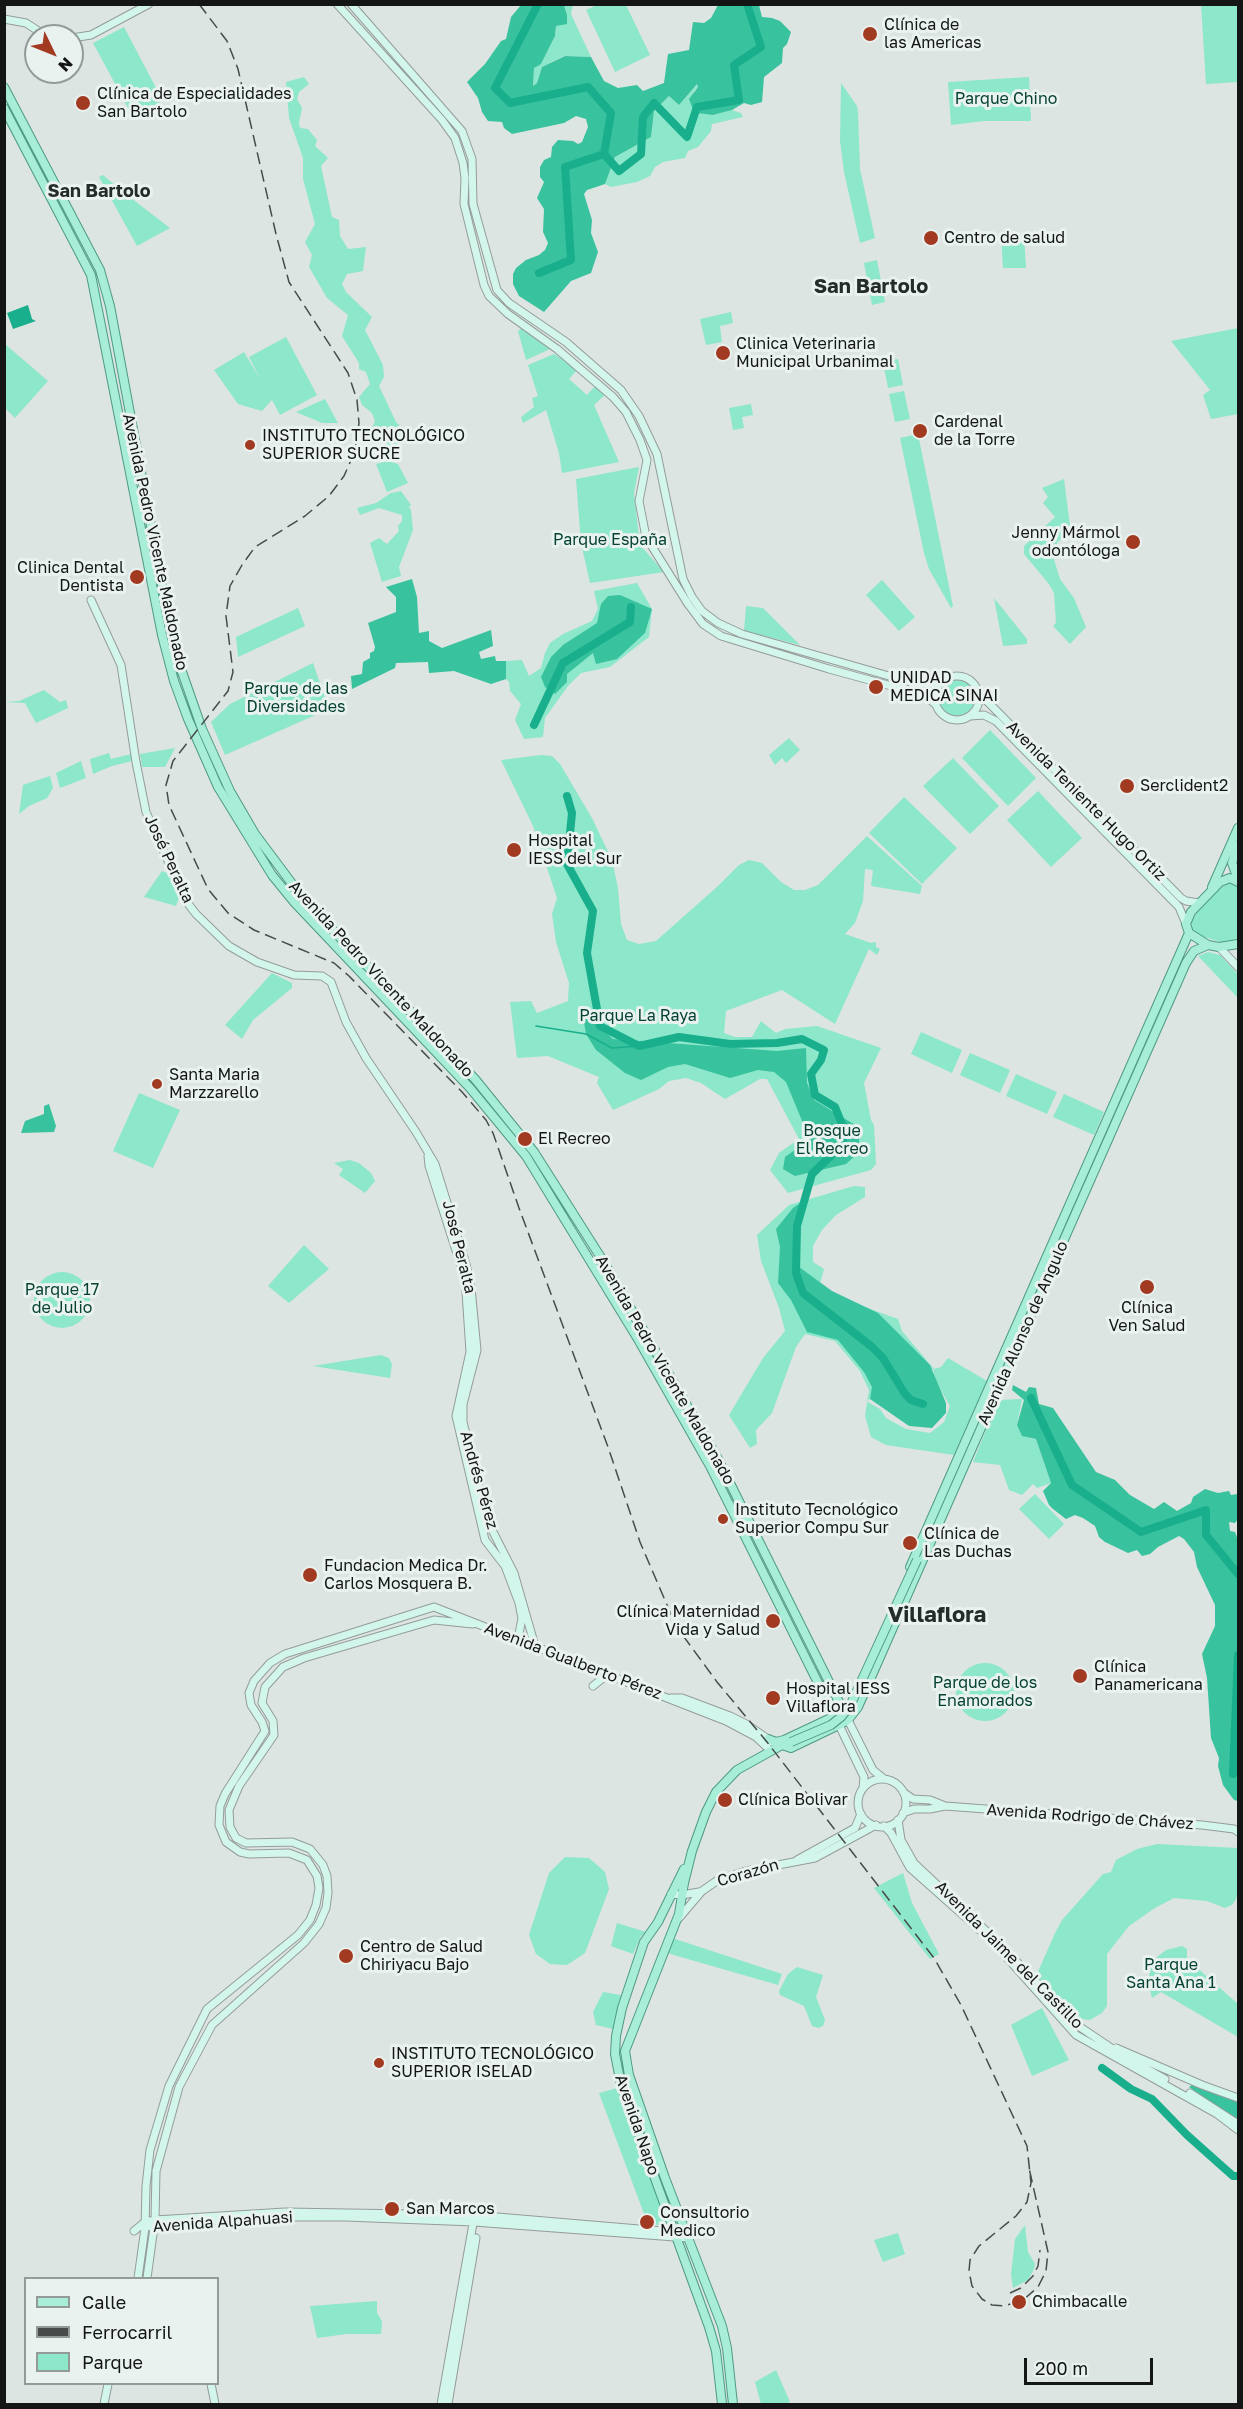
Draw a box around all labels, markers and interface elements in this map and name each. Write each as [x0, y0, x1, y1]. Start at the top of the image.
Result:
place label: Clínica de las Americas [884, 15, 982, 53]
north arrow [24, 24, 84, 84]
marker: Clínica de las Americas [861, 25, 879, 43]
text: N [54, 54, 77, 76]
place label: Clínica de Especialidades San Bartolo [97, 84, 292, 122]
park label: Parque Chino [955, 89, 1057, 109]
marker: Clínica de Especialidades San Bartolo [74, 94, 92, 112]
district label: San Bartolo [47, 180, 151, 202]
place label: Centro de salud [944, 228, 1065, 248]
marker: Centro de salud [922, 229, 940, 247]
district label: San Bartolo [814, 275, 928, 299]
place label: Clinica Veterinaria Municipal Urbanimal [736, 334, 894, 372]
marker: Clinica Veterinaria Municipal Urbanimal [714, 344, 732, 362]
street label: Avenida Pedro Vicente Maldonado [118, 412, 192, 672]
place label: Cardenal de la Torre [934, 412, 1015, 450]
marker: Cardenal de la Torre [911, 422, 929, 440]
place label: INSTITUTO TECNOLÓGICO SUPERIOR SUCRE [262, 426, 465, 464]
marker: INSTITUTO TECNOLÓGICO SUPERIOR SUCRE [243, 438, 257, 452]
place label: Jenny Mármol odontóloga [1012, 523, 1120, 561]
park label: Parque España [553, 530, 667, 550]
marker: Jenny Mármol odontóloga [1124, 533, 1142, 551]
place label: Clinica Dental Dentista [17, 558, 124, 596]
marker: Clinica Dental Dentista [128, 568, 146, 586]
place label: UNIDAD MEDICA SINAI [890, 668, 998, 706]
marker: UNIDAD MEDICA SINAI [867, 678, 885, 696]
park label: Parque de las Diversidades [244, 679, 348, 717]
street label: Avenida Teniente Hugo Ortiz [1002, 717, 1170, 885]
place label: Serclident2 [1140, 776, 1228, 796]
marker: Serclident2 [1118, 777, 1136, 795]
street label: José Peralta [140, 812, 198, 906]
place label: Hospital IESS del Sur [528, 831, 622, 869]
marker: Hospital IESS del Sur [505, 841, 523, 859]
street label: Avenida Pedro Vicente Maldonado [285, 877, 477, 1081]
park label: Parque La Raya [579, 1006, 697, 1026]
place label: Santa Maria Marzzarello [169, 1065, 260, 1103]
marker: Santa Maria Marzzarello [150, 1077, 164, 1091]
park label: Bosque El Recreo [796, 1121, 868, 1159]
place label: El Recreo [538, 1129, 611, 1149]
marker: El Recreo [516, 1130, 534, 1148]
street label: José Peralta [438, 1198, 480, 1296]
street label: Avenida Alonso de Angulo [974, 1238, 1072, 1428]
street label: Avenida Pedro Vicente Maldonado [591, 1252, 739, 1488]
marker: Clínica Ven Salud [1138, 1278, 1156, 1296]
park label: Parque 17 de Julio [25, 1280, 99, 1318]
place label: Clínica Ven Salud [1109, 1298, 1185, 1336]
street label: Andrés Pérez [456, 1429, 502, 1531]
place label: Instituto Tecnológico Superior Compu Sur [735, 1500, 898, 1538]
marker: Instituto Tecnológico Superior Compu Sur [716, 1512, 730, 1526]
place label: Clínica de Las Duchas [924, 1524, 1012, 1562]
marker: Clínica de Las Duchas [901, 1534, 919, 1552]
place label: Fundacion Medica Dr. Carlos Mosquera B. [324, 1556, 488, 1594]
marker: Fundacion Medica Dr. Carlos Mosquera B. [301, 1566, 319, 1584]
place label: Clínica Maternidad Vida y Salud [616, 1602, 760, 1640]
district label: Villaflora [888, 1602, 986, 1628]
marker: Clínica Maternidad Vida y Salud [764, 1612, 782, 1630]
street label: Avenida Gualberto Pérez [482, 1618, 664, 1704]
place label: Clínica Panamericana [1094, 1657, 1203, 1695]
marker: Clínica Panamericana [1071, 1667, 1089, 1685]
park label: Parque de los Enamorados [933, 1673, 1037, 1711]
place label: Hospital IESS Villaflora [786, 1679, 890, 1717]
marker: Hospital IESS Villaflora [764, 1689, 782, 1707]
place label: Clínica Bolivar [738, 1790, 848, 1810]
marker: Clínica Bolivar [716, 1791, 734, 1809]
street label: Avenida Rodrigo de Chávez [986, 1800, 1194, 1834]
street label: Corazón [715, 1855, 781, 1891]
street label: Avenida Jaime del Castillo [931, 1877, 1087, 2033]
place label: Centro de Salud Chiriyacu Bajo [360, 1937, 483, 1975]
marker: Centro de Salud Chiriyacu Bajo [337, 1947, 355, 1965]
park label: Parque Santa Ana 1 [1126, 1955, 1216, 1993]
place label: INSTITUTO TECNOLÓGICO SUPERIOR ISELAD [391, 2044, 594, 2082]
marker: INSTITUTO TECNOLÓGICO SUPERIOR ISELAD [372, 2056, 386, 2070]
street label: Avenida Napo [611, 2072, 663, 2178]
place label: San Marcos [406, 2199, 495, 2219]
marker: San Marcos [383, 2200, 401, 2218]
place label: Consultorio Medico [660, 2203, 749, 2241]
street label: Avenida Alpahuasi [152, 2208, 294, 2236]
marker: Consultorio Medico [638, 2213, 656, 2231]
legend [24, 2277, 219, 2385]
text: Calle [82, 2291, 126, 2313]
place label: Chimbacalle [1032, 2292, 1127, 2312]
marker: Chimbacalle [1010, 2293, 1028, 2311]
text: Ferrocarril [82, 2321, 172, 2343]
scale bar [1027, 2346, 1156, 2384]
text: Parque [82, 2351, 143, 2373]
text: 200 m [1035, 2357, 1088, 2379]

